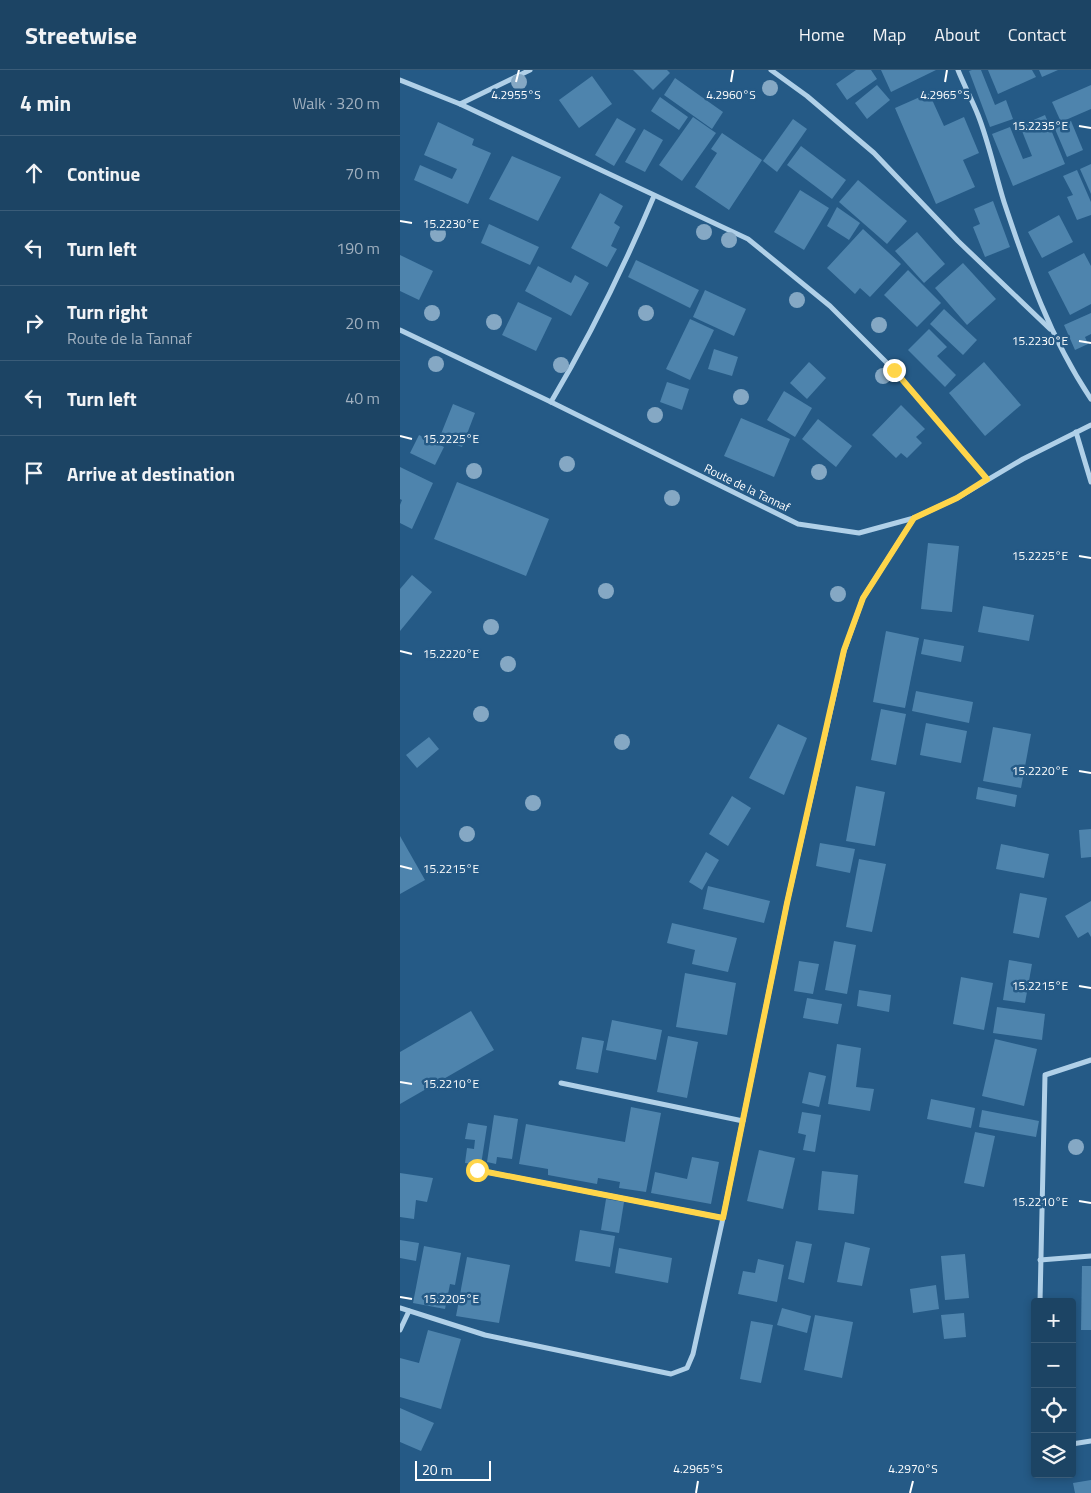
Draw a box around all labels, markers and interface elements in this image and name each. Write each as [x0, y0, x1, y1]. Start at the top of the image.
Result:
text: Streetwise [25, 17, 137, 53]
text: Home [799, 21, 845, 48]
text: Map [873, 21, 906, 48]
text: About [934, 21, 980, 48]
text: Contact [1008, 21, 1066, 48]
text: 4.2955°S [491, 85, 541, 104]
text: 4.2960°S [706, 85, 756, 104]
text: 4.2965°S [920, 85, 970, 104]
text: 4 min [20, 87, 71, 119]
text: Walk · 320 m [292, 91, 380, 115]
text: 15.2235°E [1012, 116, 1068, 135]
icon: ahead [20, 159, 48, 187]
text: Continue [67, 159, 140, 188]
text: 70 m [345, 161, 380, 185]
text: 15.2230°E [423, 214, 479, 233]
icon: left [20, 234, 48, 262]
text: Turn left [67, 234, 137, 263]
text: 190 m [336, 236, 380, 260]
text: Turn right [67, 297, 148, 326]
icon: right [20, 309, 48, 337]
text: 20 m [345, 311, 380, 335]
text: Route de la Tannaf [67, 326, 192, 350]
text: 15.2230°E [1012, 331, 1068, 350]
route end [883, 359, 906, 382]
icon: left [20, 384, 48, 412]
text: Turn left [67, 384, 137, 413]
text: 40 m [345, 386, 380, 410]
text: 15.2225°E [423, 429, 479, 448]
icon: arrive [20, 459, 48, 487]
text: Arrive at destination [67, 459, 235, 488]
street label: Route de la Tannaf [701, 459, 793, 517]
text: 15.2225°E [1012, 546, 1068, 565]
text: 15.2220°E [423, 644, 479, 663]
text: 15.2220°E [1012, 761, 1068, 780]
text: 15.2215°E [423, 859, 479, 878]
text: 15.2215°E [1012, 976, 1068, 995]
text: 15.2210°E [423, 1074, 479, 1093]
route start [466, 1159, 489, 1182]
text: 15.2210°E [1012, 1192, 1068, 1211]
text: 15.2205°E [423, 1289, 479, 1308]
map controls [1031, 1298, 1076, 1478]
button: + [1031, 1298, 1076, 1343]
button: − [1031, 1343, 1076, 1388]
button: locate [1031, 1388, 1076, 1433]
button: layers [1031, 1433, 1076, 1478]
scale bar [415, 1458, 491, 1481]
text: 20 m [422, 1459, 452, 1480]
text: 4.2965°S [673, 1459, 723, 1478]
text: 4.2970°S [888, 1459, 938, 1478]

